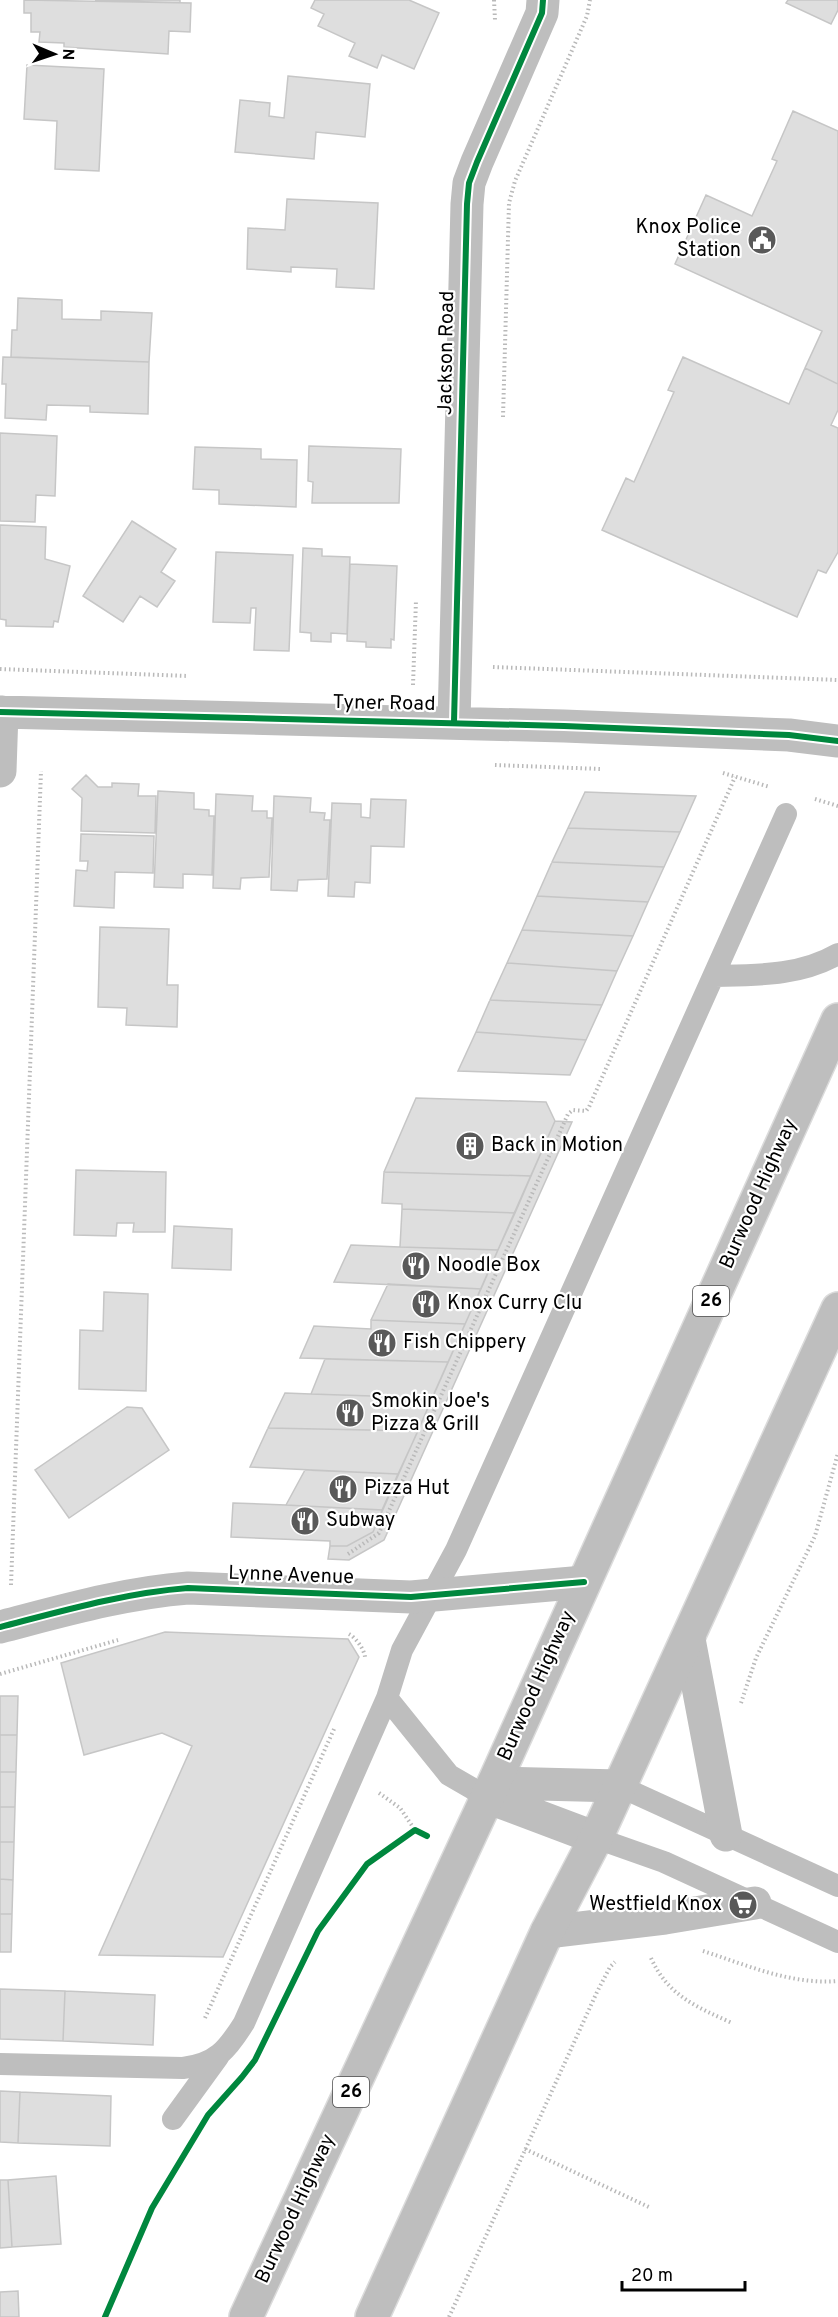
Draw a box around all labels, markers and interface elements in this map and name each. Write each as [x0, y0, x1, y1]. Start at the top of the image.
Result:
north arrow [24, 24, 84, 84]
text: N [57, 48, 77, 61]
place label: Knox Police Station [635, 215, 741, 264]
public building icon: Knox Police Station [746, 224, 778, 256]
street label: Jackson Road [433, 291, 461, 415]
street label: Tyner Road [332, 690, 436, 718]
street label: Burwood Highway [714, 1115, 804, 1273]
building icon: Back in Motion [454, 1130, 486, 1162]
place label: Back in Motion [491, 1133, 623, 1159]
restaurant icon: Noodle Box [400, 1250, 432, 1282]
place label: Noodle Box [437, 1253, 540, 1279]
road number: 26 [693, 1286, 729, 1316]
restaurant icon: Knox Curry Clu [410, 1288, 442, 1320]
place label: Knox Curry Clu [447, 1291, 582, 1317]
restaurant icon: Fish Chippery [366, 1327, 398, 1359]
place label: Fish Chippery [403, 1330, 526, 1356]
place label: Smokin Joe's Pizza & Grill [371, 1389, 490, 1438]
restaurant icon: Smokin Joe's Pizza & Grill [334, 1397, 366, 1429]
restaurant icon: Pizza Hut [327, 1473, 359, 1505]
place label: Pizza Hut [364, 1476, 450, 1502]
restaurant icon: Subway [289, 1505, 321, 1537]
place label: Subway [326, 1508, 395, 1534]
street label: Lynne Avenue [228, 1561, 354, 1591]
street label: Burwood Highway [492, 1607, 582, 1765]
supermarket icon: Westfield Knox [727, 1889, 759, 1921]
place label: Westfield Knox [589, 1892, 722, 1918]
road number: 26 [333, 2077, 369, 2107]
street label: Burwood Highway [250, 2130, 342, 2288]
scale bar [622, 2254, 745, 2292]
text: 20 m [631, 2265, 673, 2288]

